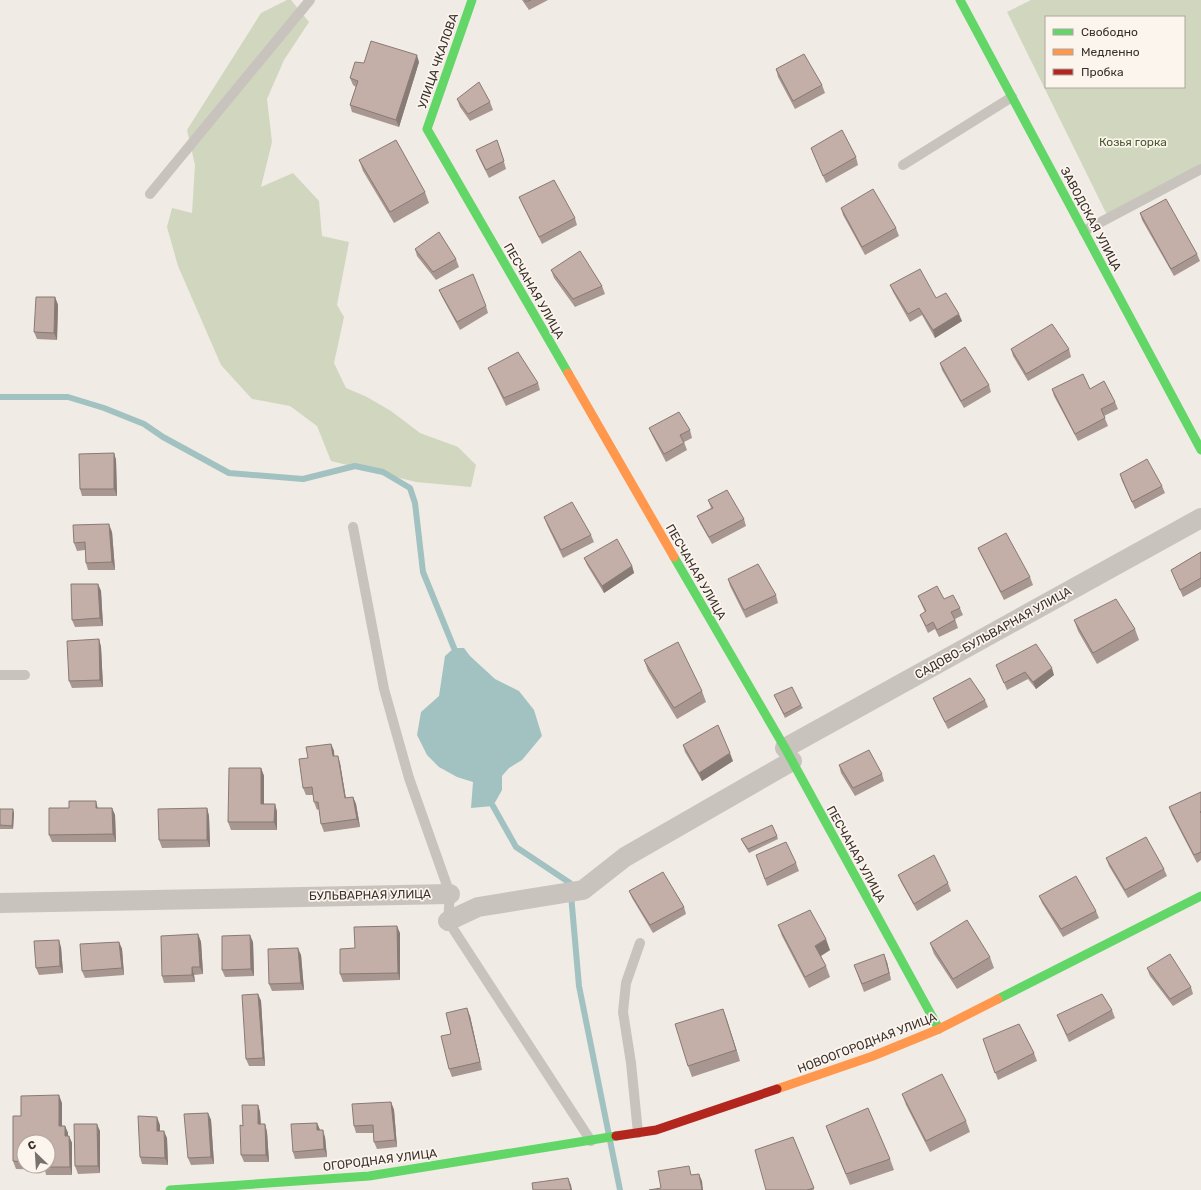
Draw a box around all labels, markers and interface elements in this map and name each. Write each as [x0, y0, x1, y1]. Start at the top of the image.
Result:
street label: УЛИЦА ЧКАЛОВА [415, 11, 461, 111]
legend [1045, 16, 1185, 88]
text: Свободно [1081, 25, 1138, 39]
text: Медленно [1081, 45, 1140, 59]
text: Пробка [1081, 65, 1124, 79]
park label: Козья горка [1099, 135, 1167, 149]
street label: ЗАВОДСКАЯ УЛИЦА [1058, 165, 1124, 273]
street label: ПЕСЧАНАЯ УЛИЦА [501, 241, 567, 341]
street label: ПЕСЧАНАЯ УЛИЦА [663, 522, 729, 622]
street label: САДОВО-БУЛЬВАРНАЯ УЛИЦА [912, 584, 1074, 682]
street label: ПЕСЧАНАЯ УЛИЦА [824, 803, 888, 905]
street label: БУЛЬВАРНАЯ УЛИЦА [309, 887, 431, 903]
street label: НОВООГОРОДНАЯ УЛИЦА [795, 1010, 939, 1076]
north arrow [16, 1134, 56, 1174]
text: С [26, 1138, 38, 1153]
street label: ОГОРОДНАЯ УЛИЦА [322, 1146, 438, 1174]

